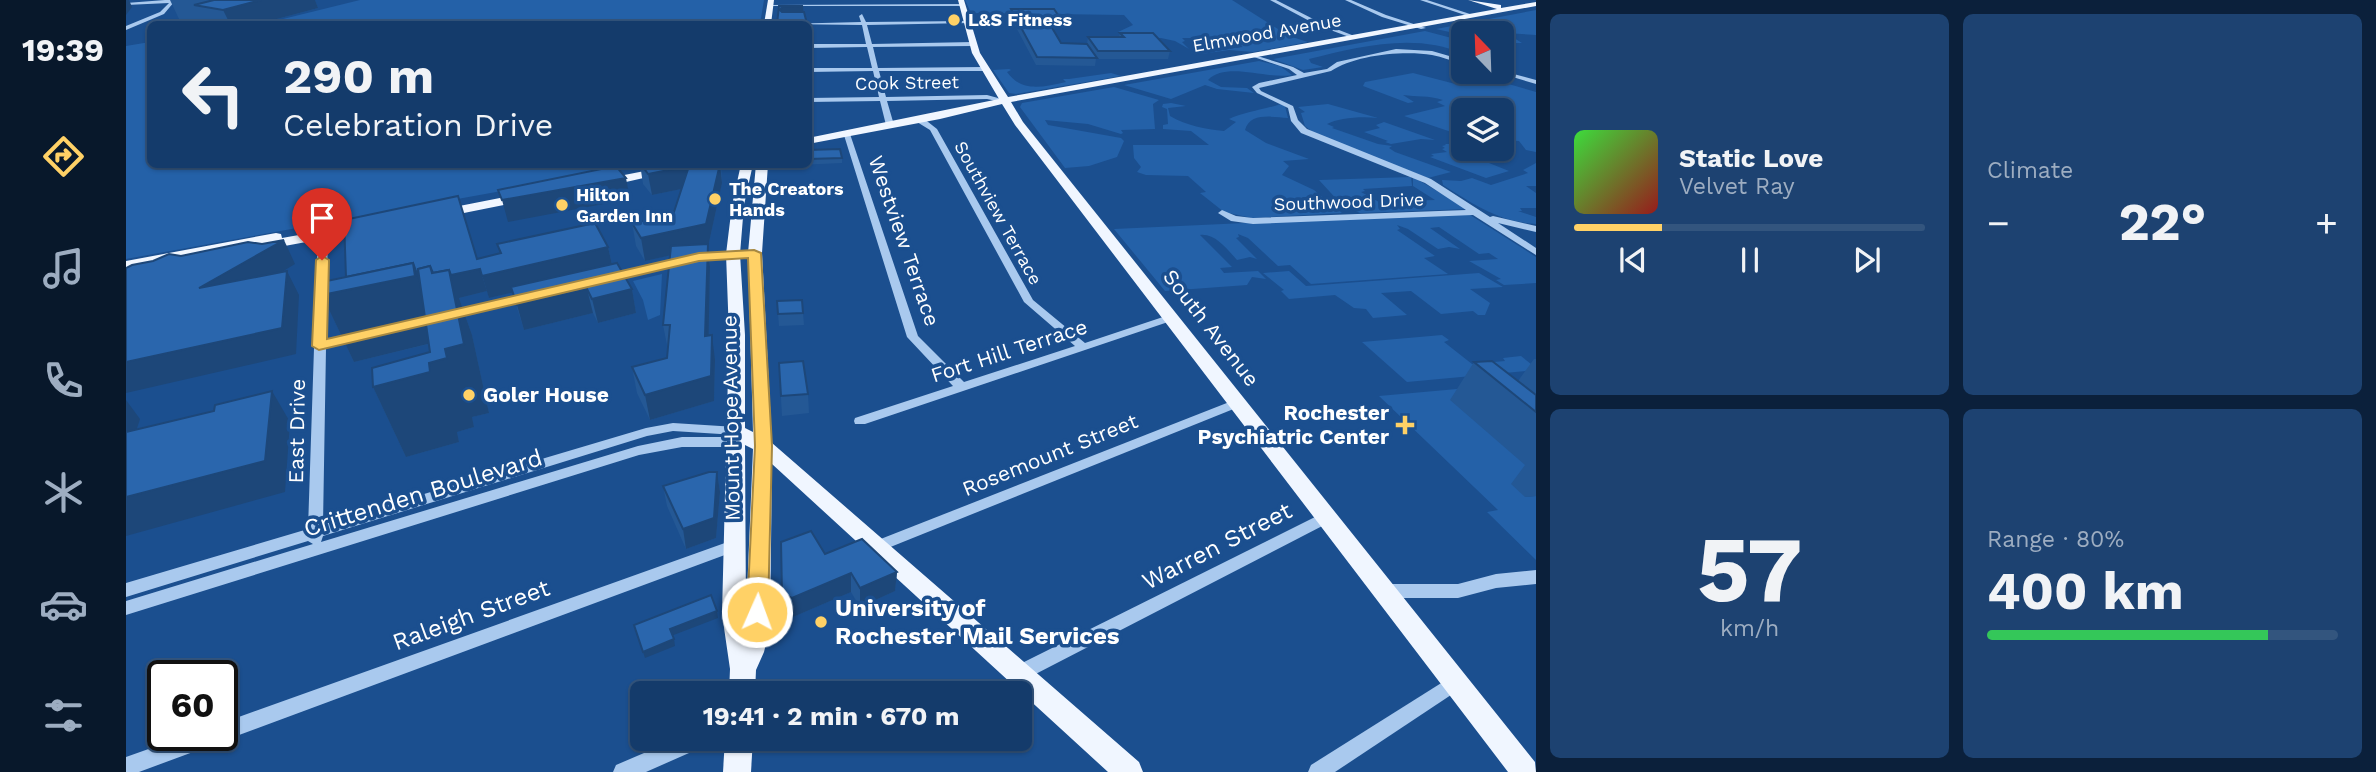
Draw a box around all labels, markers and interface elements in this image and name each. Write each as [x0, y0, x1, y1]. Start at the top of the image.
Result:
place label: L&S Fitness [968, 9, 1073, 30]
street label: Elmwood Avenue [1191, 9, 1343, 56]
marker: L&S Fitness [946, 12, 962, 28]
north arrow [1451, 21, 1514, 84]
map controls [1451, 21, 1514, 161]
text: 19:39 [22, 31, 104, 69]
text: 290 m [283, 47, 434, 105]
icon: left [168, 49, 259, 140]
street label: Cook Street [855, 71, 960, 94]
button: layers [1451, 98, 1514, 161]
text: Celebration Drive [283, 106, 553, 144]
icon: directions [39, 132, 88, 181]
street label: Southview Terrace [950, 137, 1047, 288]
text: Static Love [1679, 143, 1823, 173]
street label: Westview Terrace [864, 152, 945, 329]
text: Climate [1987, 157, 2073, 184]
text: Velvet Ray [1679, 173, 1795, 200]
place label: The Creators Hands [729, 178, 844, 220]
place label: Hilton Garden Inn [576, 184, 673, 226]
pin [292, 188, 352, 260]
street label: Southwood Drive [1273, 188, 1425, 215]
marker: The Creators Hands [707, 191, 723, 207]
text: 22° [2119, 192, 2206, 253]
marker: Hilton Garden Inn [554, 197, 570, 213]
icon: arrive [303, 199, 341, 237]
text: − [1987, 201, 2010, 245]
text: + [2315, 201, 2338, 245]
icon: previous [1614, 241, 1652, 279]
icon: pause [1731, 241, 1769, 279]
icon: next [1848, 241, 1886, 279]
icon: music [39, 244, 88, 293]
street label: South Avenue [1158, 264, 1265, 391]
street label: Fort Hill Terrace [927, 313, 1090, 388]
street label: Mount Hope Avenue [716, 315, 745, 521]
icon: phone [39, 356, 88, 405]
street label: East Drive [283, 379, 310, 483]
place label: Goler House [483, 382, 609, 407]
marker: Goler House [461, 387, 477, 403]
place label: Rochester Psychiatric Center [1198, 400, 1389, 449]
street label: Rosemount Street [958, 408, 1141, 501]
marker: Rochester Psychiatric Center [1395, 415, 1415, 435]
street label: Crittenden Boulevard [300, 443, 546, 543]
icon: climate [39, 468, 88, 517]
street label: Warren Street [1138, 496, 1296, 596]
text: 57 [1697, 516, 1802, 623]
text: Range · 80% [1987, 526, 2124, 553]
text: 400 km [1987, 561, 2184, 622]
street label: Raleigh Street [389, 574, 553, 656]
position arrow [720, 575, 794, 649]
icon: car [39, 580, 88, 629]
place label: University of Rochester Mail Services [835, 594, 1120, 650]
marker: University of Rochester Mail Services [813, 614, 829, 630]
text: km/h [1720, 615, 1779, 642]
speed limit sign: 60 [147, 660, 238, 751]
icon: filters [39, 691, 88, 740]
text: 19:41 · 2 min · 670 m [703, 701, 959, 731]

